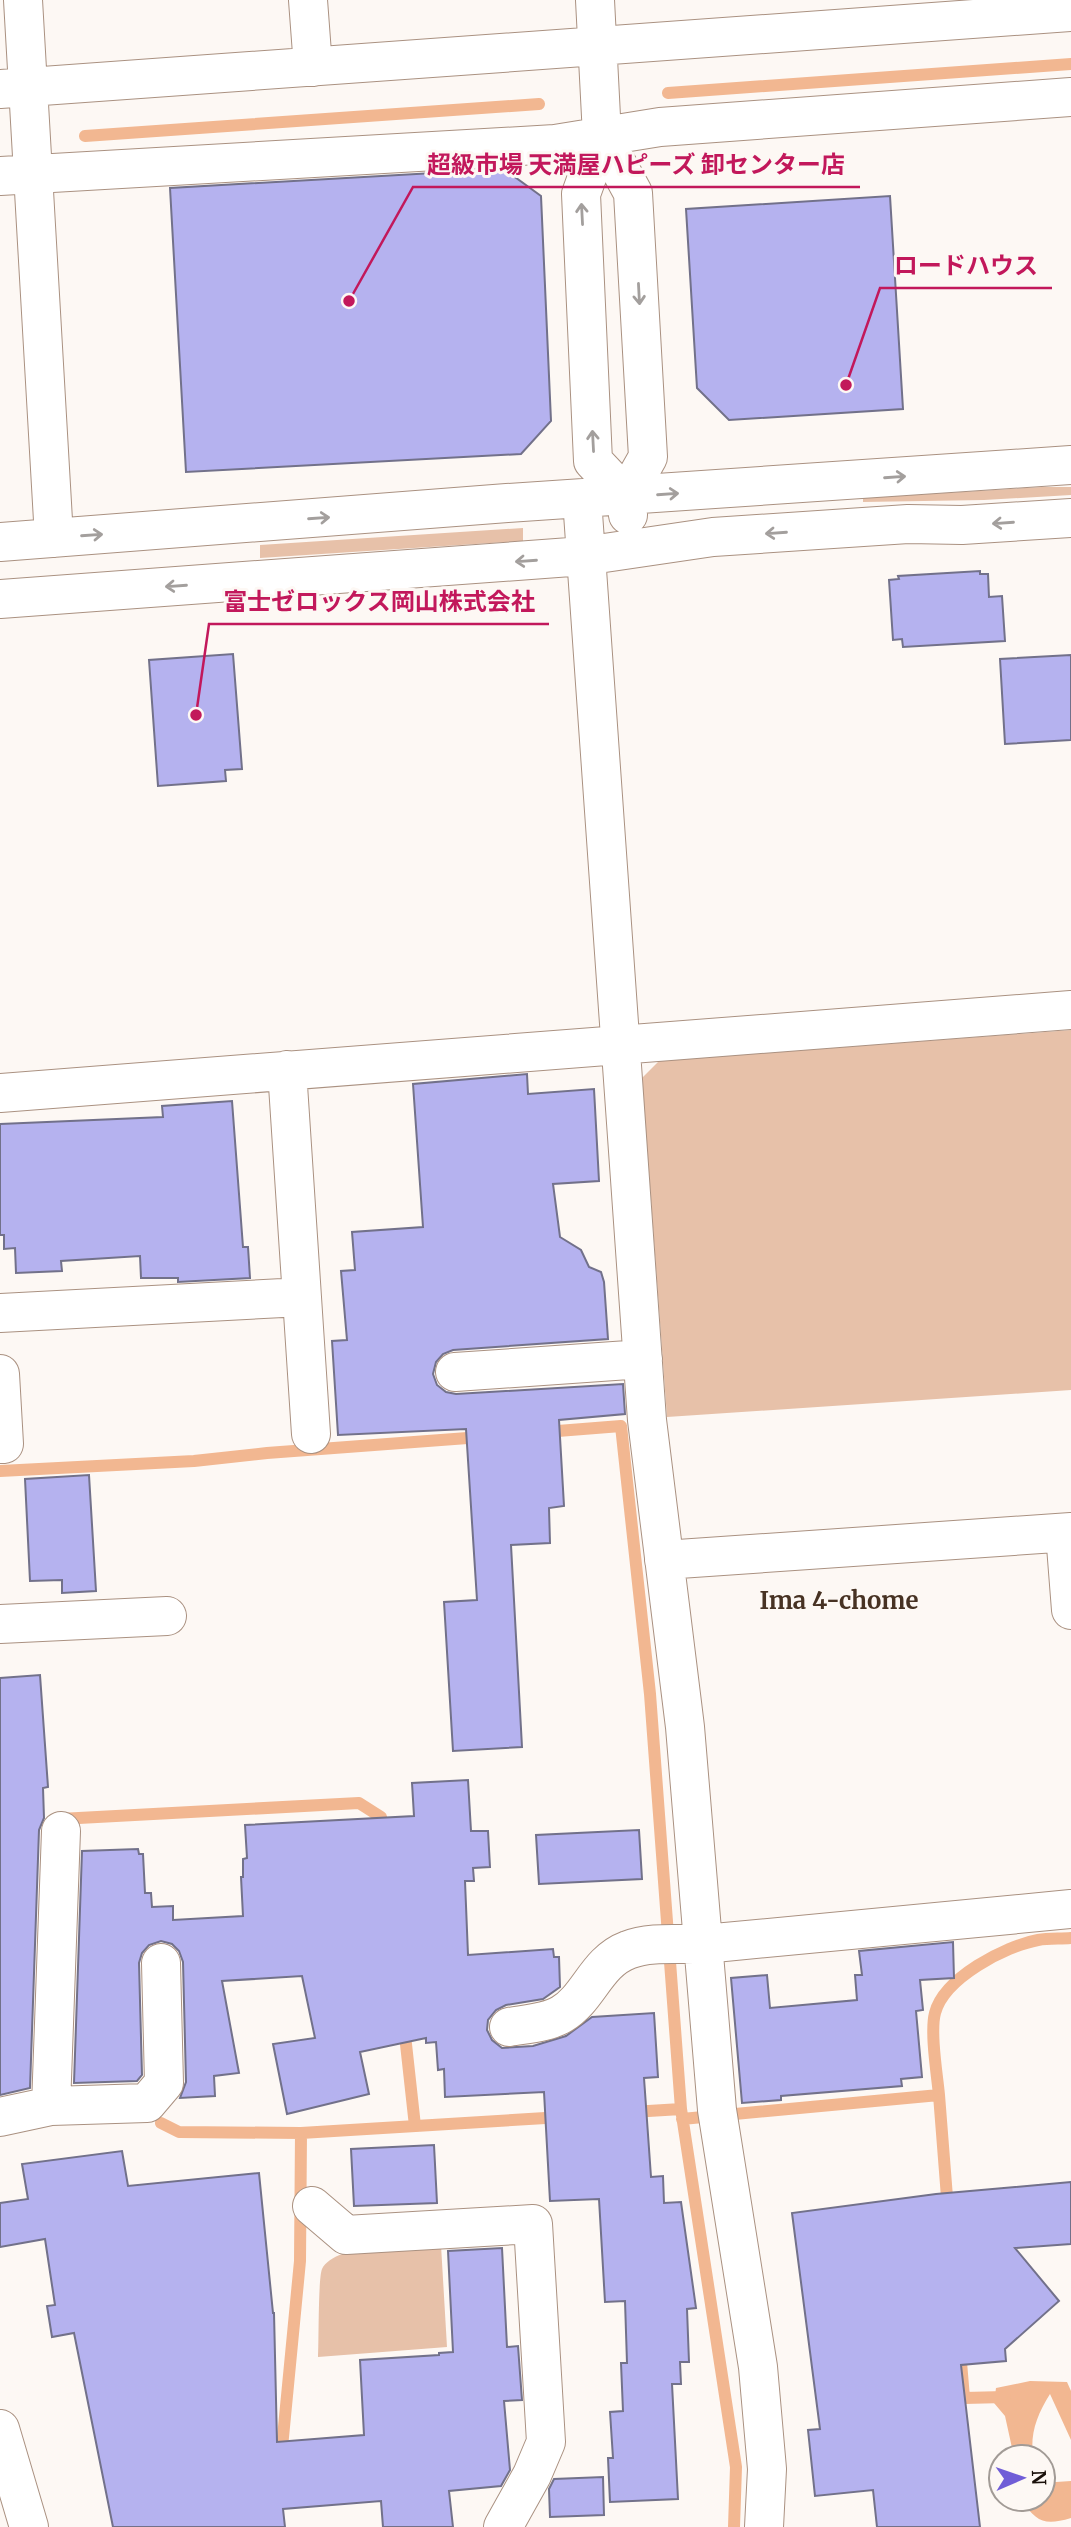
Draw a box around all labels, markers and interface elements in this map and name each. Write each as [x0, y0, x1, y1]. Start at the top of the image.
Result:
callout: 超級市場 天満屋ハピーズ 卸センター店 [413, 142, 860, 187]
text: 超級市場 天満屋ハピーズ 卸センター店 [427, 149, 845, 180]
one-way arrow [576, 203, 589, 226]
callout: ロードハウス [880, 243, 1052, 288]
text: ロードハウス [894, 250, 1038, 281]
one-way arrow [633, 282, 646, 305]
one-way arrow [586, 430, 599, 453]
one-way arrow [884, 470, 906, 483]
one-way arrow [657, 487, 680, 500]
one-way arrow [308, 511, 330, 524]
one-way arrow [992, 516, 1015, 529]
one-way arrow [765, 527, 788, 540]
one-way arrow [81, 528, 103, 541]
one-way arrow [515, 555, 537, 568]
callout: 富士ゼロックス岡山株式会社 [209, 579, 549, 624]
one-way arrow [166, 580, 188, 593]
text: 富士ゼロックス岡山株式会社 [223, 586, 535, 617]
district label: Ima 4-chome [760, 1585, 919, 1616]
north arrow [987, 2443, 1057, 2513]
text: N [1027, 2469, 1051, 2485]

